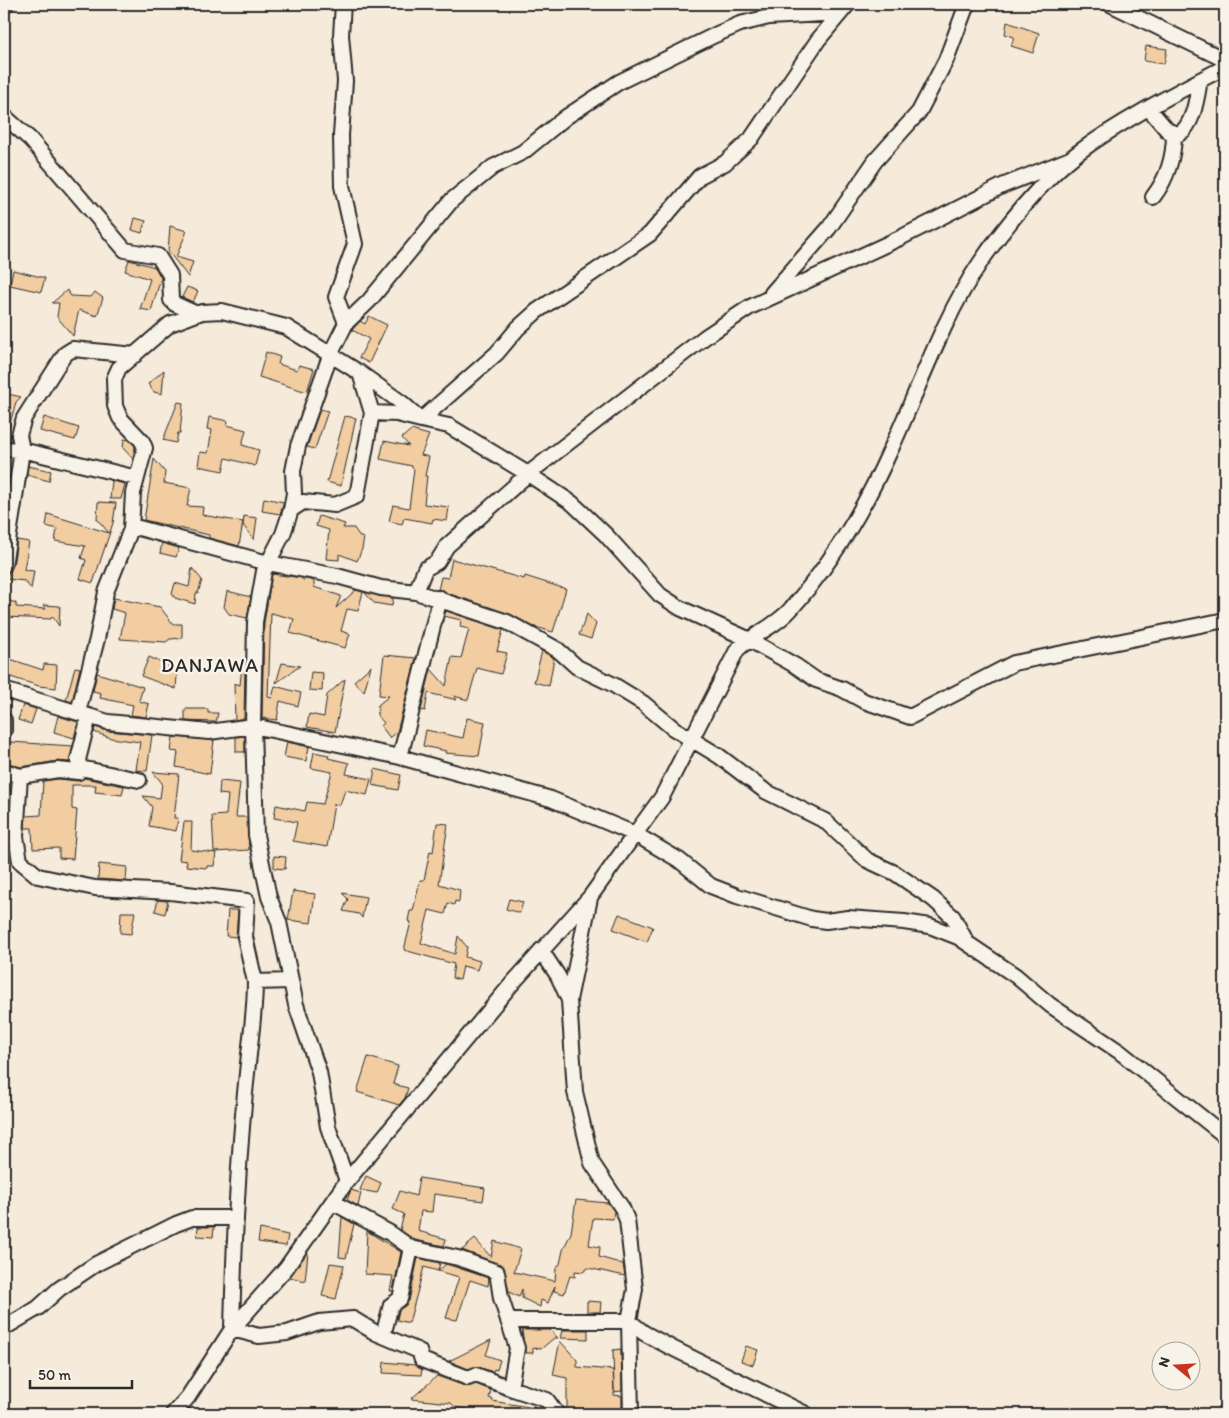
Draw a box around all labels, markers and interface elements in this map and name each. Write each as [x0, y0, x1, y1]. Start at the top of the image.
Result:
district label: DANJAWA [161, 653, 259, 677]
north arrow [1152, 1340, 1202, 1390]
text: N [1155, 1355, 1174, 1369]
scale bar [30, 1358, 132, 1390]
text: 50 m [38, 1366, 71, 1384]

